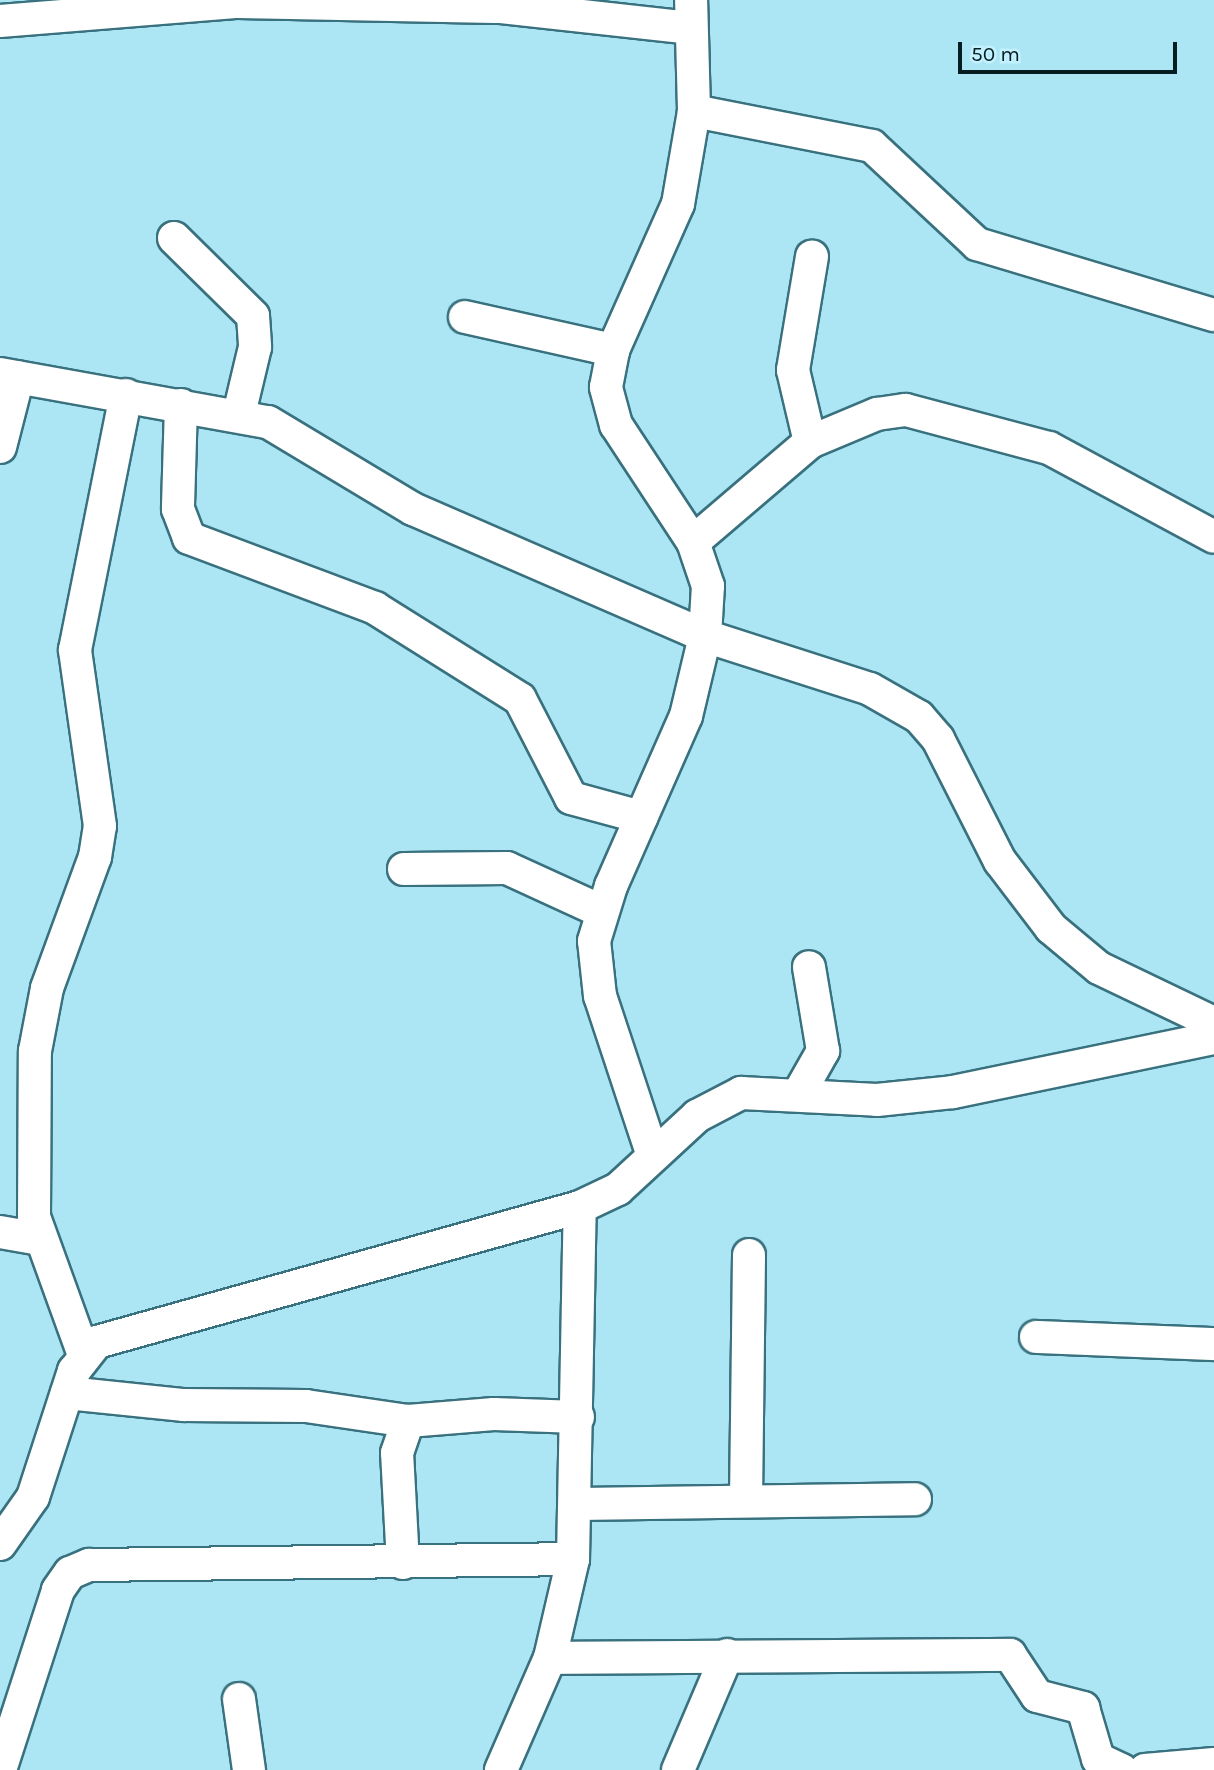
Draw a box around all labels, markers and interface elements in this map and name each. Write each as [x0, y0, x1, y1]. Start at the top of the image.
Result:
scale bar [962, 28, 1181, 72]
text: 50 m [971, 42, 1020, 66]

